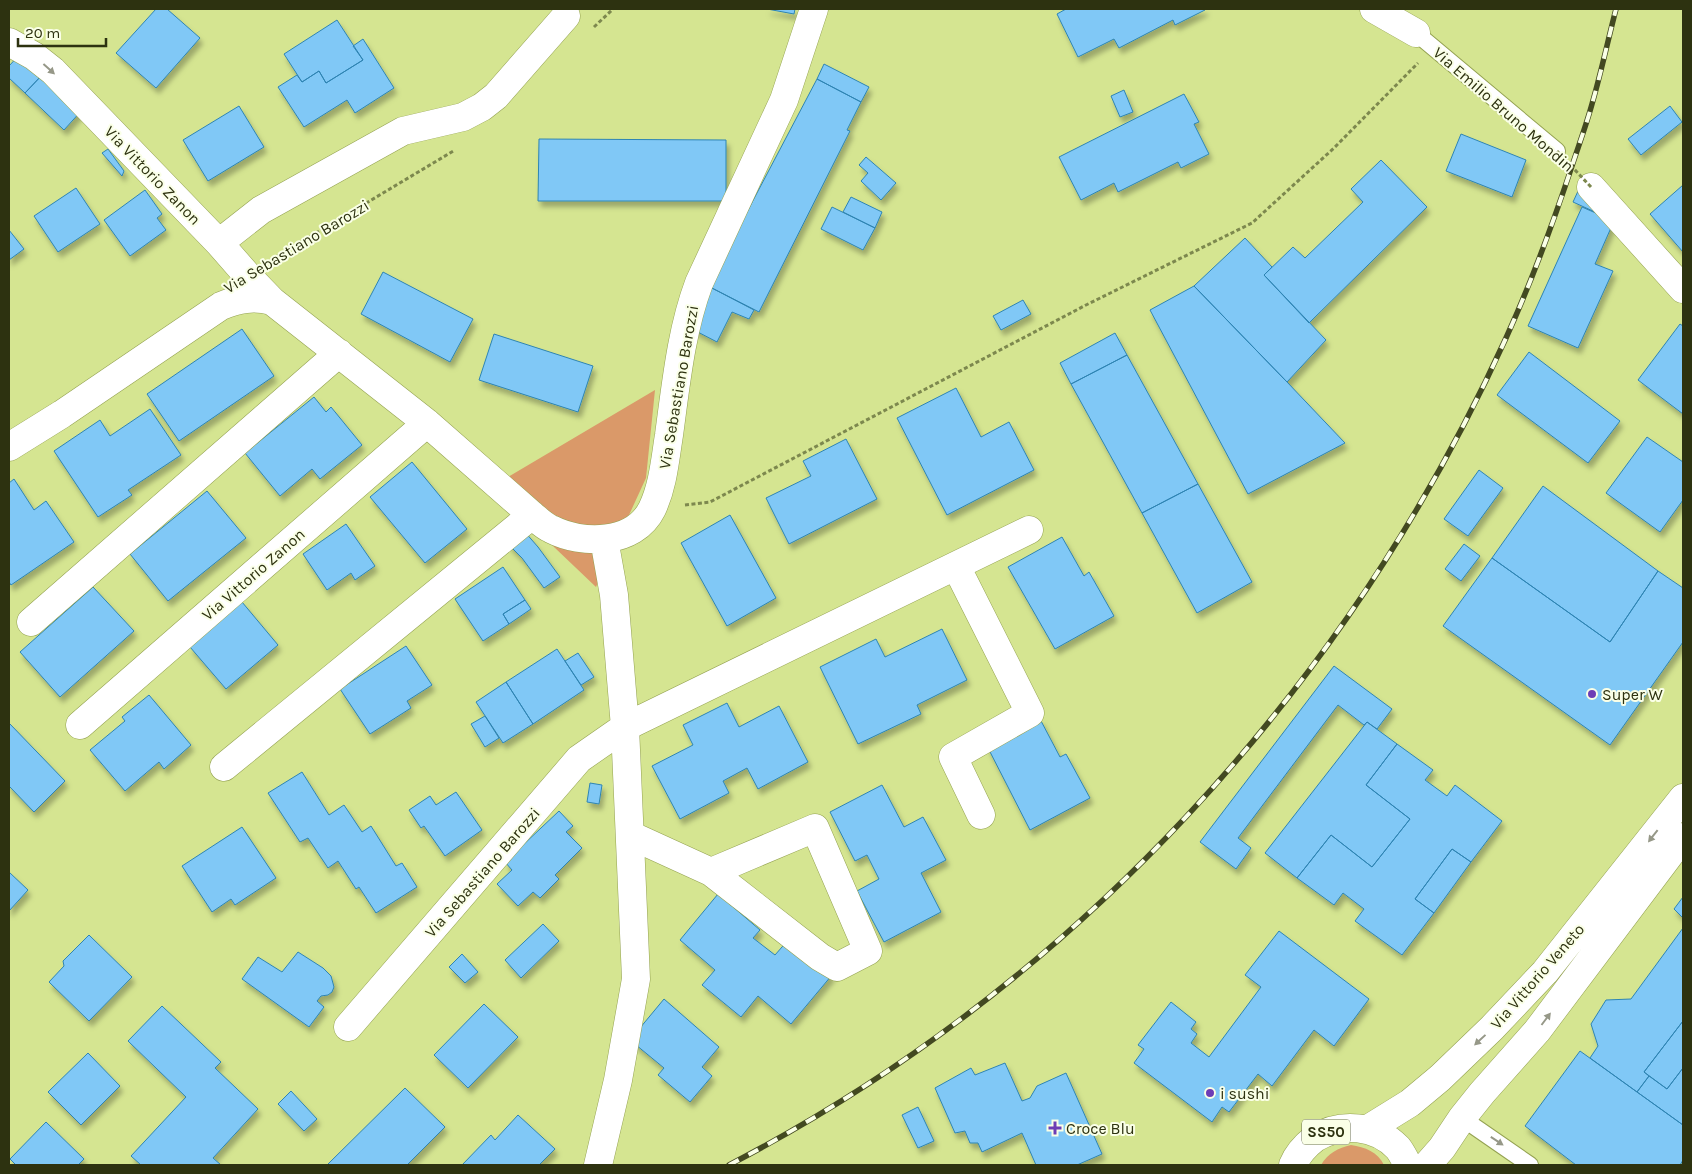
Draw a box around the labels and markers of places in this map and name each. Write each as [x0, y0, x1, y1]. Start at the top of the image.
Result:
place label: Super W [1602, 685, 1664, 704]
marker: Super W [1586, 688, 1598, 700]
place label: i sushi [1220, 1084, 1270, 1103]
marker: i sushi [1204, 1087, 1216, 1099]
place label: Croce Blu [1066, 1119, 1135, 1138]
marker: Croce Blu [1048, 1121, 1062, 1135]

